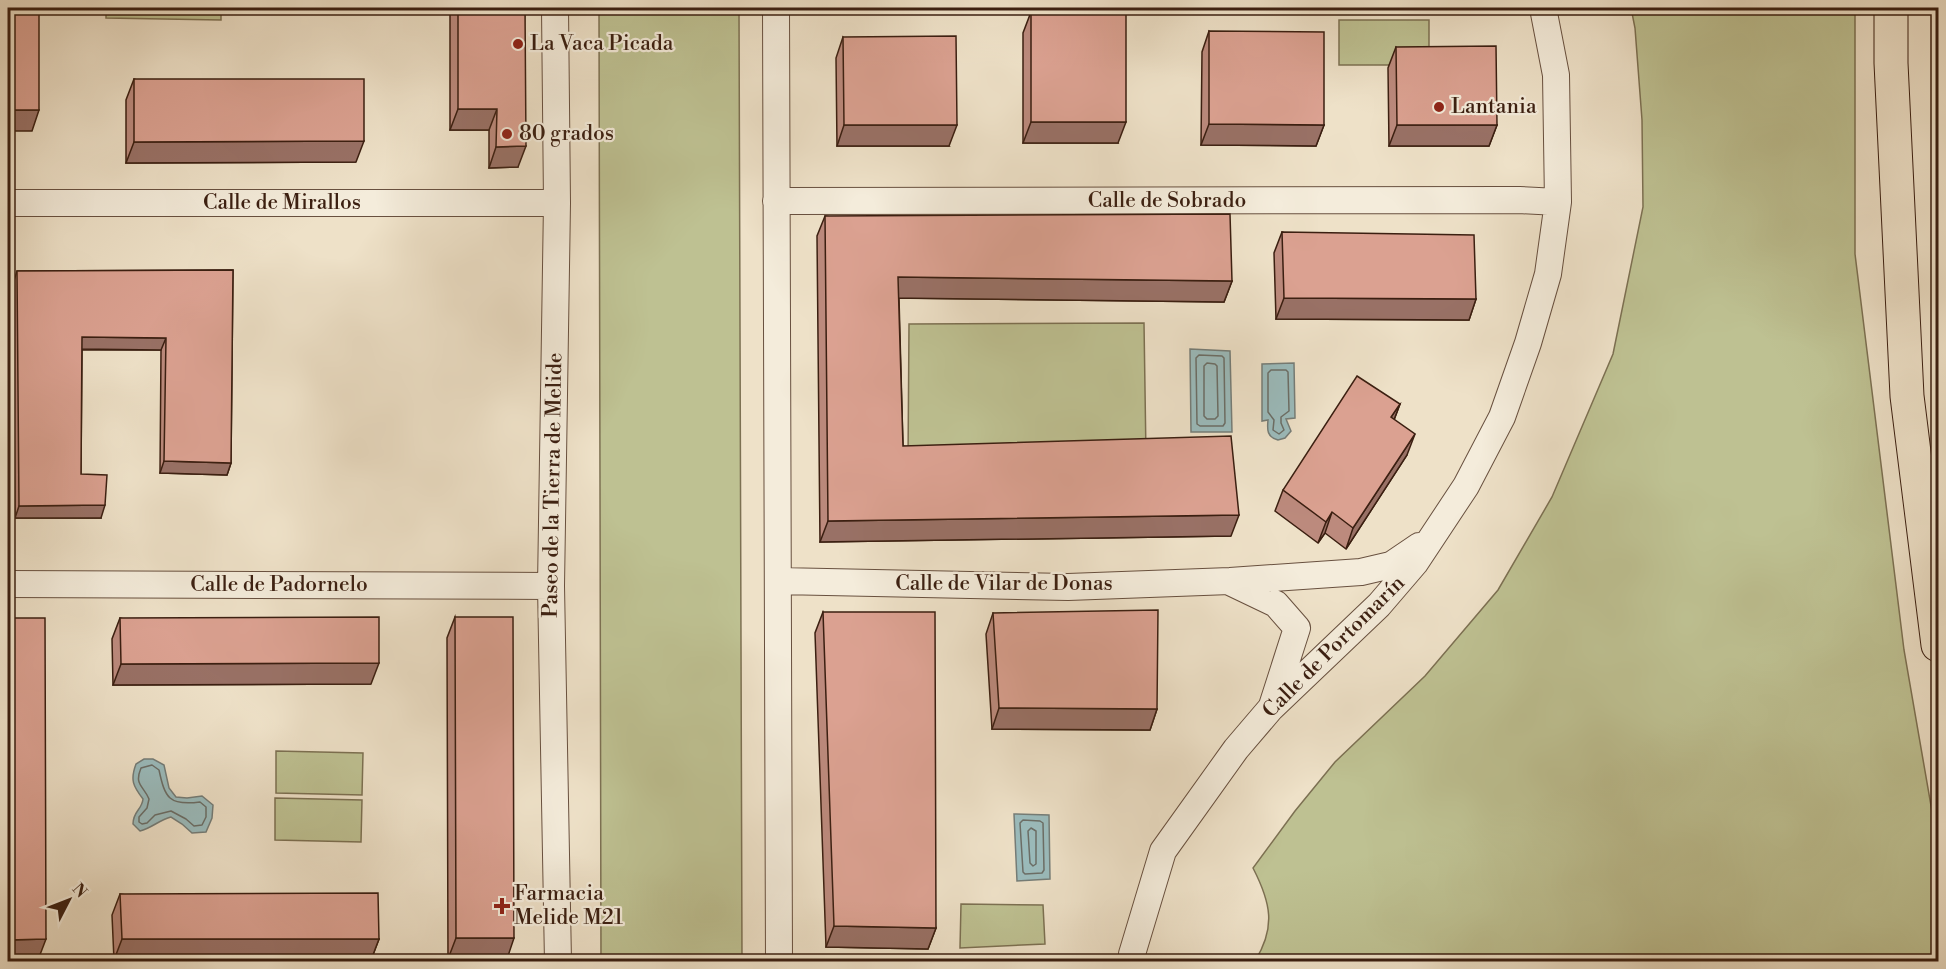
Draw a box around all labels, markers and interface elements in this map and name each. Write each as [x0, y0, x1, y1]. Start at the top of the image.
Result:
place label: La Vaca Picada [530, 31, 674, 57]
marker: La Vaca Picada [511, 37, 525, 51]
place label: Lantania [1451, 94, 1537, 120]
marker: Lantania [1432, 100, 1446, 114]
place label: 80 grados [519, 121, 614, 147]
marker: 80 grados [500, 127, 514, 141]
street label: Calle de Sobrado [1088, 188, 1246, 214]
street label: Calle de Mirallos [203, 190, 361, 216]
street label: Paseo de la Tierra de Melide [538, 352, 568, 618]
street label: Calle de Portomarín [1257, 570, 1411, 724]
street label: Calle de Vilar de Donas [895, 571, 1113, 597]
street label: Calle de Padornelo [190, 572, 368, 598]
north arrow [39, 870, 99, 930]
text: N [68, 879, 91, 902]
place label: Farmacia Melide M21 [514, 881, 623, 931]
marker: Farmacia Melide M21 [495, 899, 509, 913]

